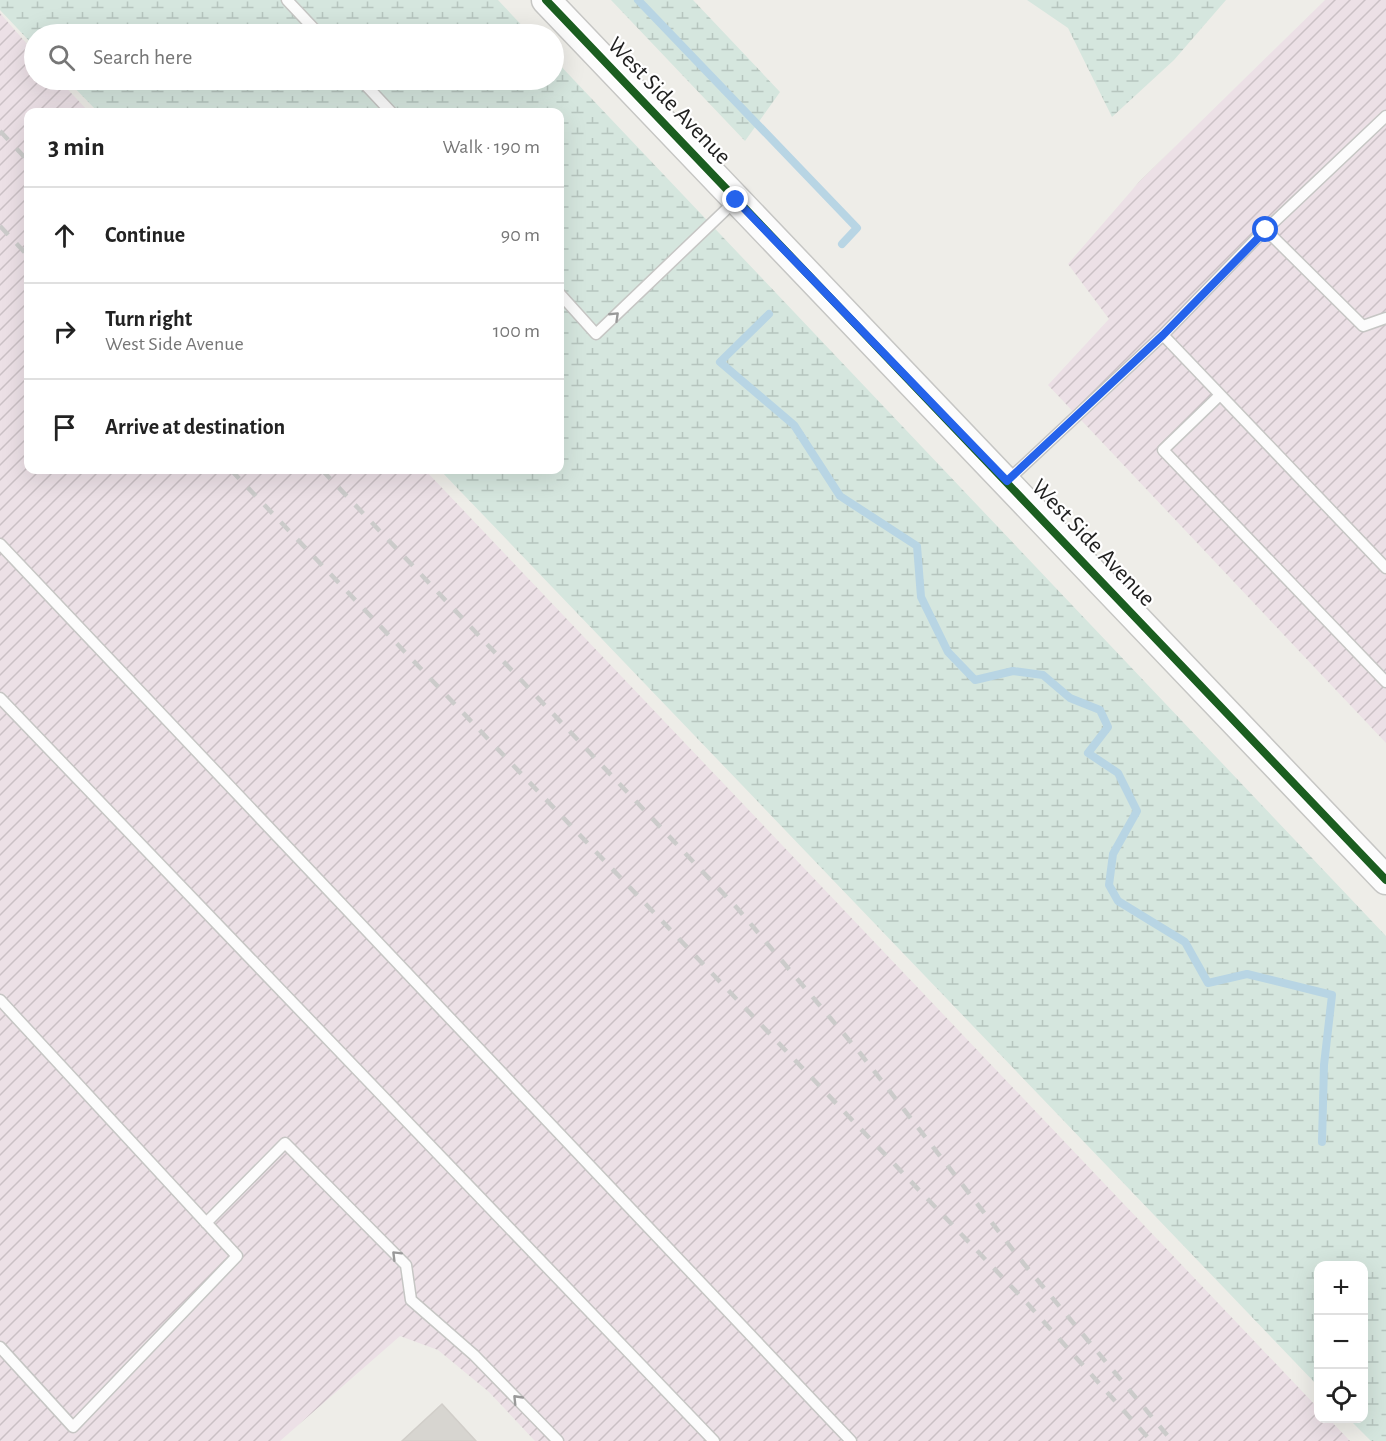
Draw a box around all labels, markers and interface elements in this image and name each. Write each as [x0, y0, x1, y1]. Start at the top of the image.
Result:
search box [24, 24, 564, 90]
street label: West Side Avenue [603, 33, 735, 169]
icon: search [45, 41, 78, 74]
text: Search here [93, 46, 192, 68]
text: 3 min [48, 134, 105, 160]
text: Walk · 190 m [443, 137, 540, 157]
route end [722, 186, 748, 212]
route start [1252, 216, 1278, 242]
icon: ahead [48, 219, 81, 252]
text: Continue [105, 224, 185, 246]
text: 90 m [501, 225, 540, 245]
text: Turn right [105, 308, 192, 330]
one-way arrow [607, 312, 618, 323]
icon: right [48, 315, 81, 348]
text: 100 m [493, 321, 540, 341]
text: West Side Avenue [105, 334, 244, 354]
icon: arrive [48, 411, 81, 444]
text: Arrive at destination [105, 416, 285, 438]
street label: West Side Avenue [1027, 475, 1159, 611]
one-way arrow [392, 1252, 403, 1262]
map controls [1314, 1261, 1368, 1423]
button: + [1314, 1261, 1368, 1315]
button: − [1314, 1315, 1368, 1369]
button: locate [1314, 1369, 1368, 1423]
one-way arrow [514, 1396, 525, 1407]

